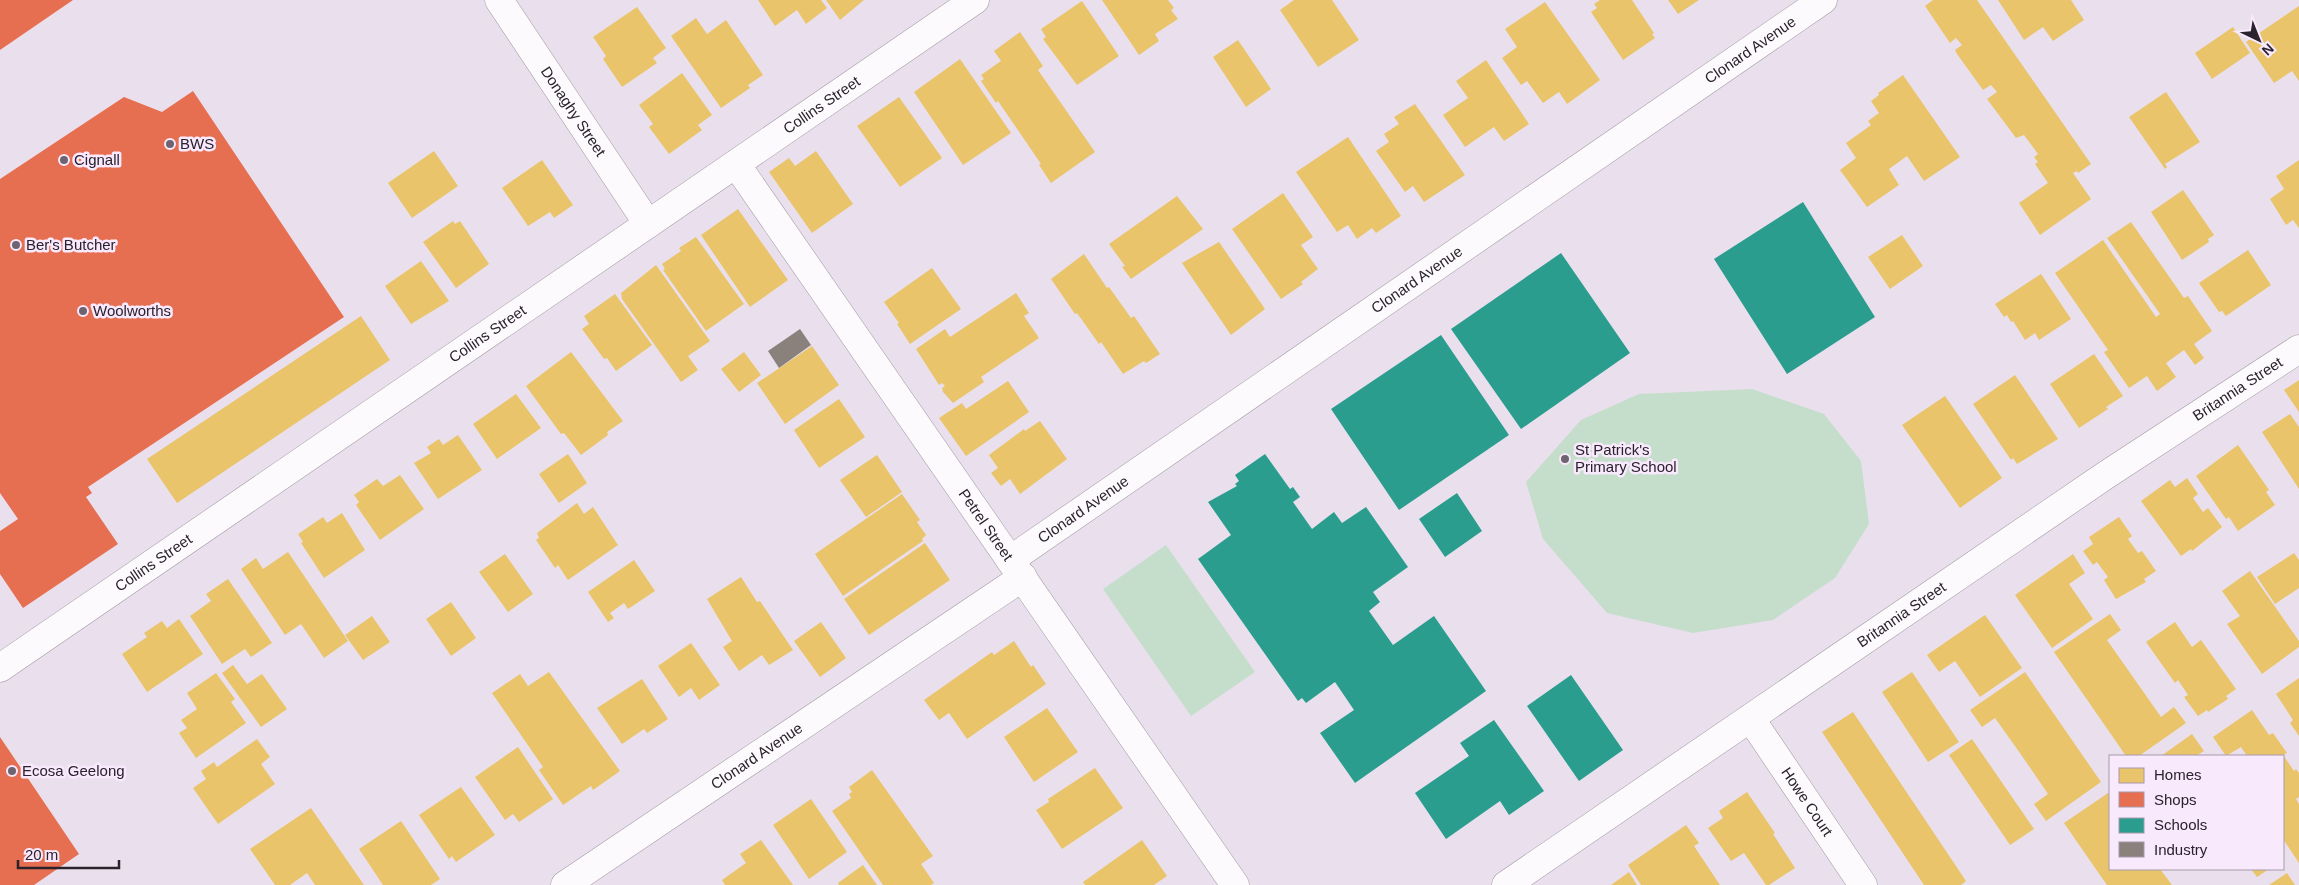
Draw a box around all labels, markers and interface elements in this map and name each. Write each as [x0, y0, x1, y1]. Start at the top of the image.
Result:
street label: Clonard Avenue [1701, 12, 1799, 87]
north arrow [2234, 15, 2284, 65]
text: N [2259, 40, 2277, 59]
street label: Donaghy Street [538, 63, 610, 160]
street label: Collins Street [780, 72, 864, 137]
place label: BWS [180, 135, 214, 152]
marker: BWS [164, 138, 176, 150]
place label: Cignall [74, 151, 120, 168]
marker: Cignall [58, 154, 70, 166]
place label: Ber's Butcher [26, 236, 116, 253]
marker: Ber's Butcher [10, 239, 22, 251]
street label: Clonard Avenue [1368, 242, 1465, 317]
street label: Collins Street [446, 301, 530, 366]
place label: Woolworths [93, 302, 171, 319]
marker: Woolworths [77, 305, 89, 317]
street label: Britannia Street [2189, 353, 2286, 424]
place label: St Patrick's Primary School [1575, 441, 1677, 475]
marker: St Patrick's Primary School [1559, 453, 1571, 465]
street label: Clonard Avenue [1034, 472, 1132, 546]
street label: Petrel Street [956, 486, 1017, 565]
street label: Collins Street [112, 530, 195, 595]
street label: Britannia Street [1854, 578, 1949, 651]
street label: Clonard Avenue [707, 719, 805, 792]
legend [2109, 755, 2284, 870]
place label: Ecosa Geelong [22, 762, 125, 779]
street label: Howe Court [1778, 764, 1837, 840]
marker: Ecosa Geelong [6, 765, 18, 777]
text: Homes [2154, 766, 2202, 783]
text: Shops [2154, 791, 2197, 808]
text: Schools [2154, 816, 2207, 833]
scale bar [18, 838, 119, 870]
text: Industry [2154, 841, 2208, 858]
text: 20 m [25, 846, 58, 863]

